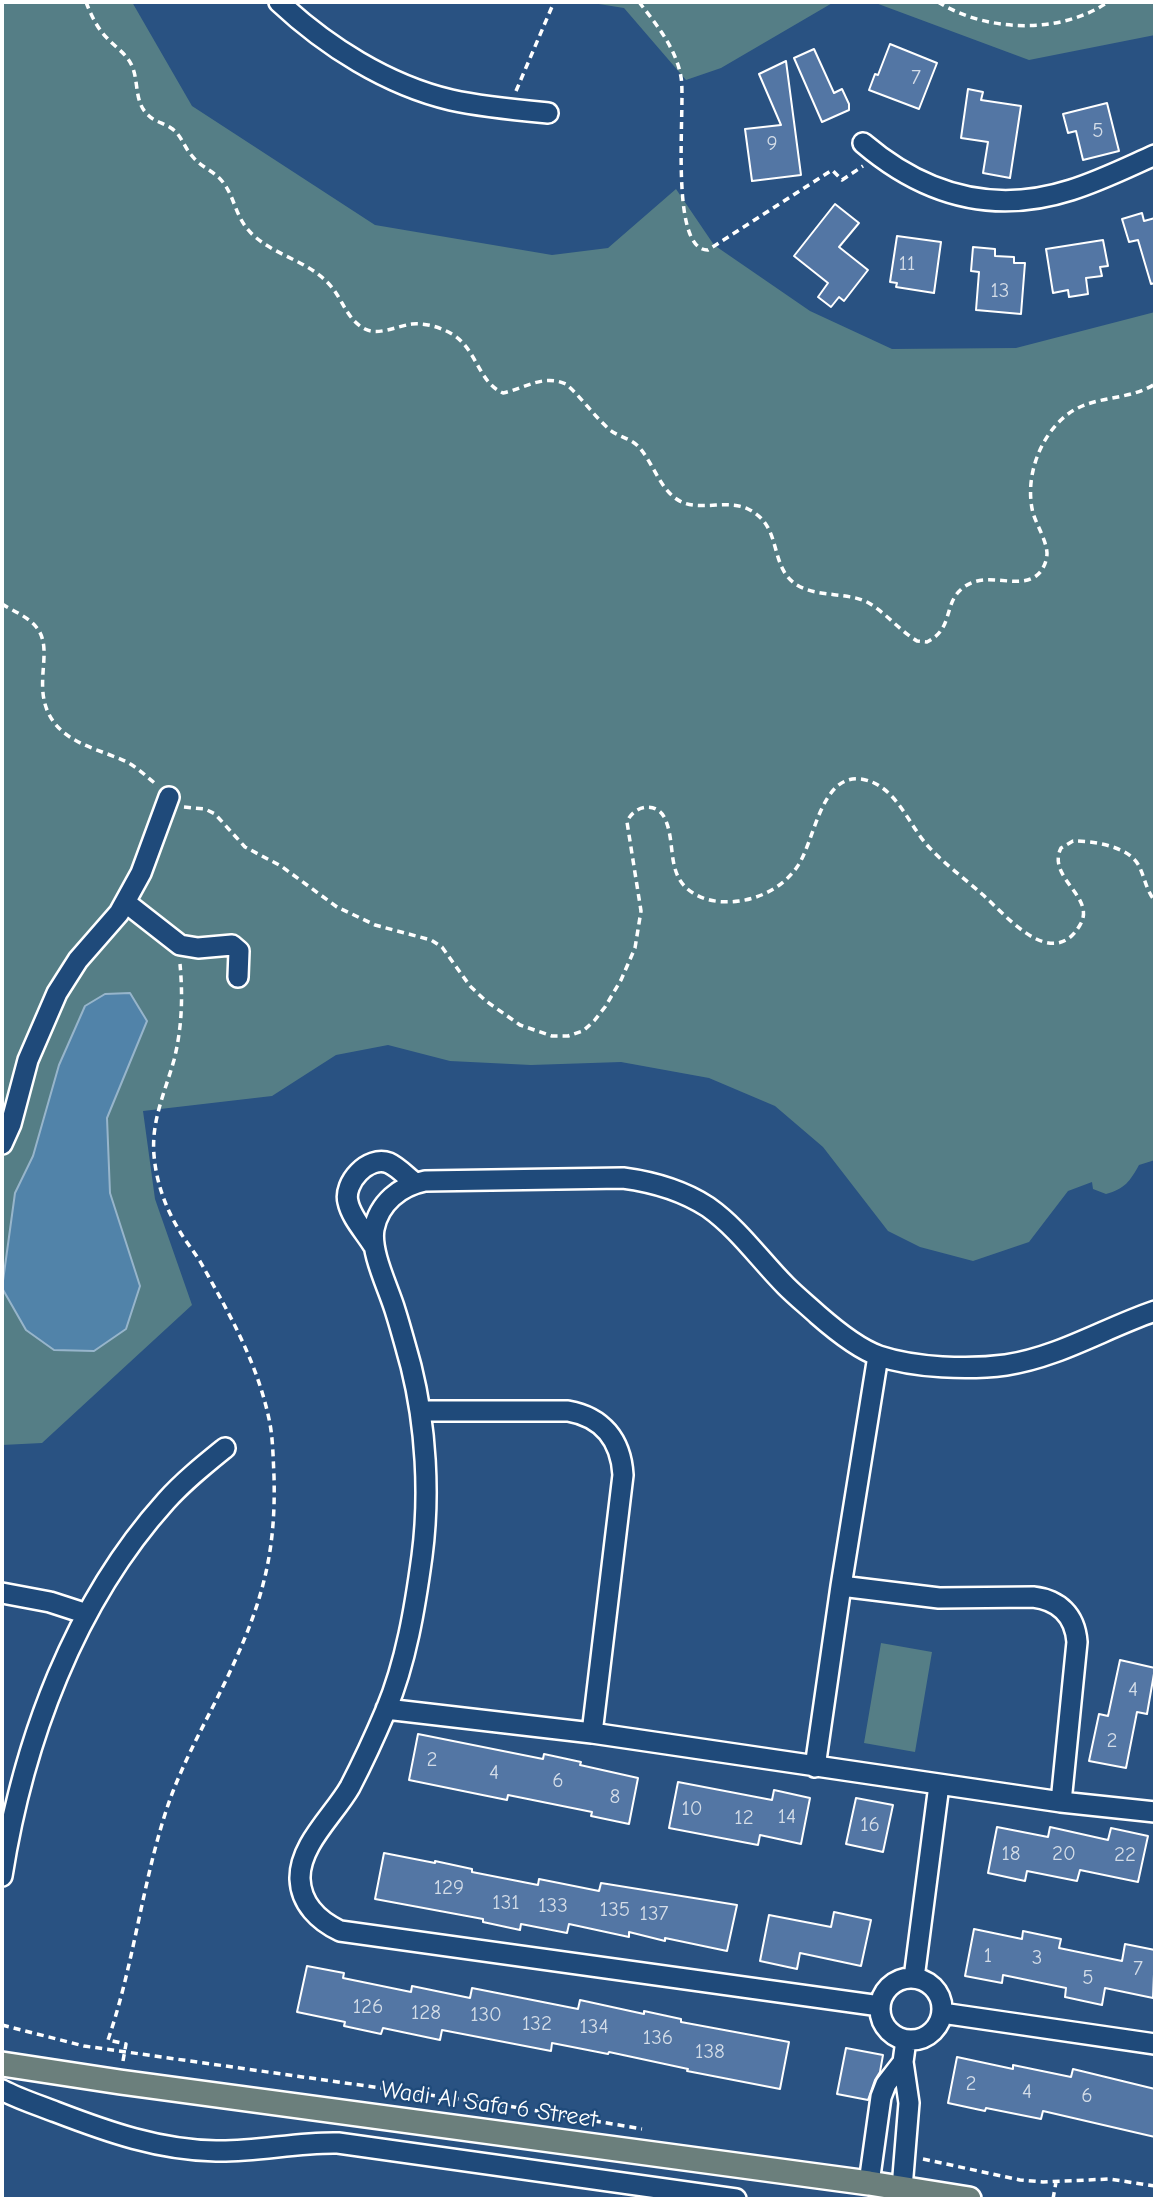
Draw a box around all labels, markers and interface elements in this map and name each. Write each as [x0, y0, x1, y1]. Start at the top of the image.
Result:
house number: 7 [911, 65, 921, 91]
house number: 5 [1092, 118, 1104, 144]
house number: 9 [766, 131, 778, 157]
house number: 11 [899, 251, 915, 277]
house number: 13 [991, 278, 1009, 304]
house number: 4 [1128, 1677, 1138, 1703]
house number: 2 [1107, 1728, 1117, 1754]
house number: 2 [427, 1747, 437, 1773]
house number: 4 [489, 1760, 499, 1786]
house number: 6 [552, 1768, 564, 1794]
house number: 8 [610, 1784, 620, 1810]
house number: 10 [681, 1796, 703, 1822]
house number: 14 [778, 1804, 796, 1830]
house number: 12 [734, 1805, 754, 1831]
house number: 16 [860, 1812, 880, 1838]
house number: 18 [1001, 1841, 1021, 1867]
house number: 20 [1052, 1841, 1076, 1867]
house number: 22 [1114, 1842, 1136, 1868]
house number: 129 [434, 1875, 464, 1901]
house number: 131 [492, 1890, 520, 1916]
house number: 133 [538, 1893, 568, 1919]
house number: 135 [600, 1897, 630, 1923]
house number: 137 [640, 1901, 668, 1927]
house number: 1 [984, 1943, 992, 1969]
house number: 3 [1032, 1945, 1042, 1971]
house number: 7 [1133, 1956, 1143, 1982]
house number: 5 [1082, 1965, 1094, 1991]
house number: 126 [353, 1994, 383, 2020]
house number: 128 [411, 2000, 441, 2026]
house number: 130 [470, 2002, 502, 2028]
house number: 132 [522, 2011, 552, 2037]
house number: 134 [579, 2014, 609, 2040]
house number: 136 [643, 2025, 673, 2051]
house number: 138 [695, 2039, 725, 2065]
house number: 2 [966, 2071, 976, 2097]
street label: Wadi Al Safa 6 Street [379, 2076, 599, 2134]
house number: 4 [1022, 2079, 1032, 2105]
house number: 6 [1081, 2083, 1093, 2109]

